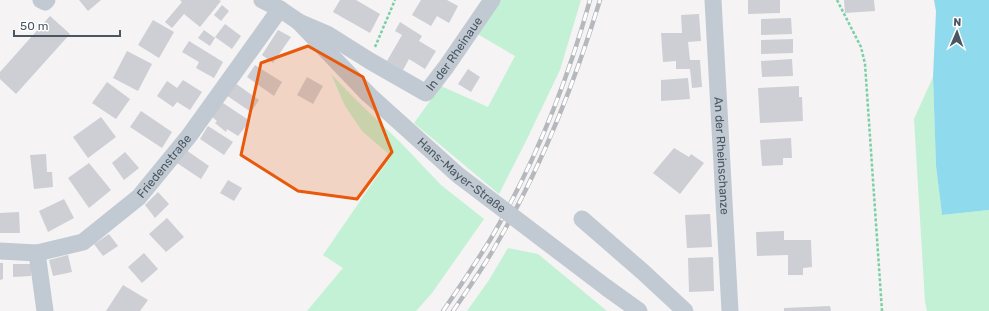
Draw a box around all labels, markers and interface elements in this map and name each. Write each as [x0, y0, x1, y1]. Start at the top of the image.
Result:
scale bar [14, 12, 120, 38]
north arrow [937, 12, 977, 52]
street label: In der Rheinaue [423, 14, 485, 94]
text: N [953, 16, 962, 29]
text: 50 m [20, 19, 48, 33]
street label: An der Rheinschanze [711, 96, 732, 215]
street label: Friedenstraße [134, 131, 195, 201]
street label: Hans-Mayer-Straße [415, 135, 509, 216]

